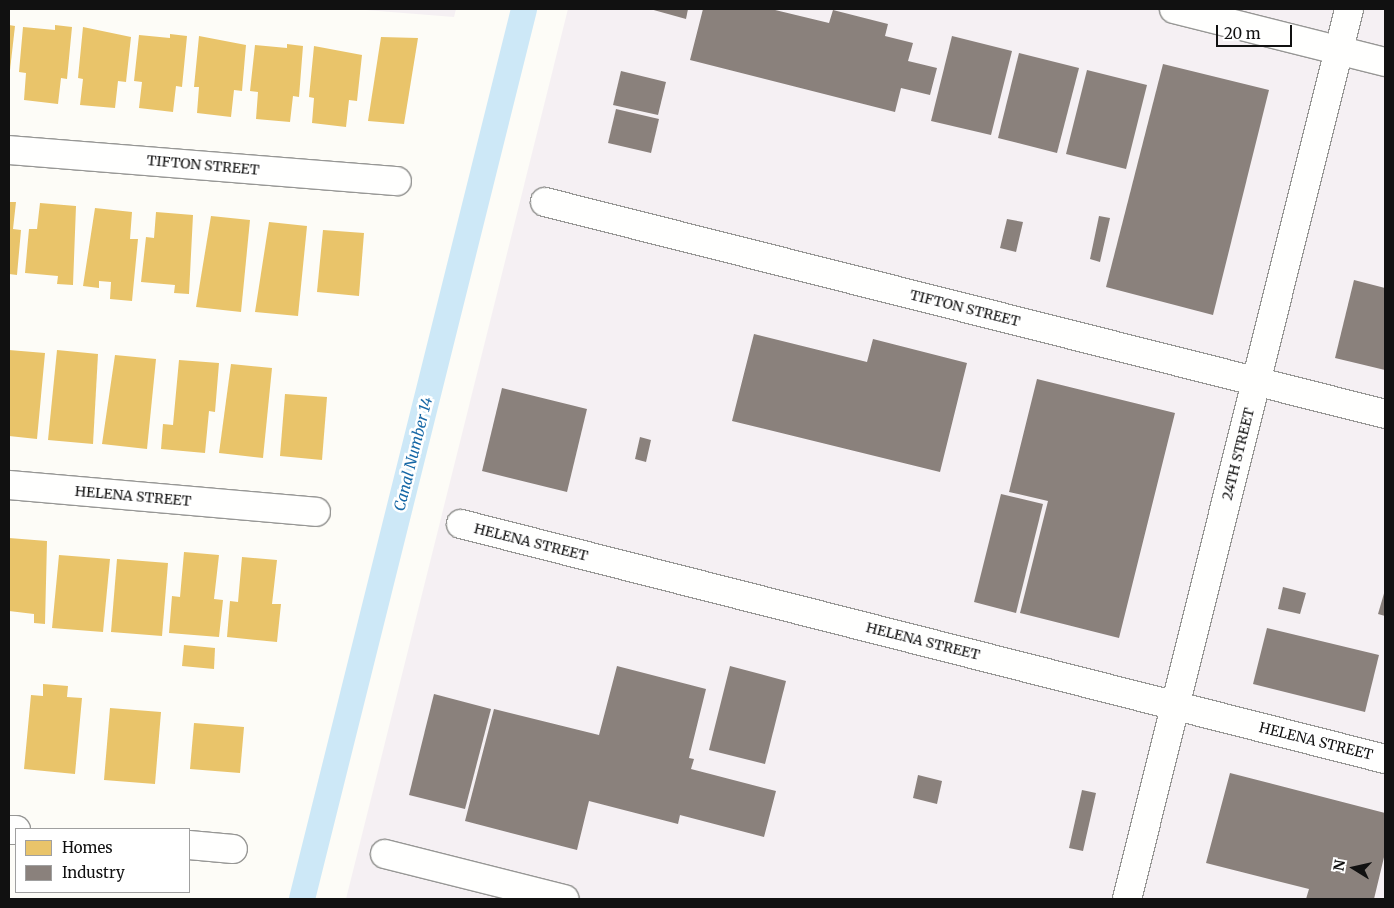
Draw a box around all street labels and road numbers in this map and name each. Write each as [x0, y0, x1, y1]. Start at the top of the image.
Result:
street label: TIFTON STREET [146, 152, 260, 178]
street label: TIFTON STREET [908, 286, 1022, 330]
street label: 24TH STREET [1218, 406, 1258, 502]
street label: HELENA STREET [74, 483, 192, 509]
street label: HELENA STREET [472, 520, 590, 564]
street label: HELENA STREET [864, 619, 982, 663]
street label: HELENA STREET [1257, 719, 1375, 763]

